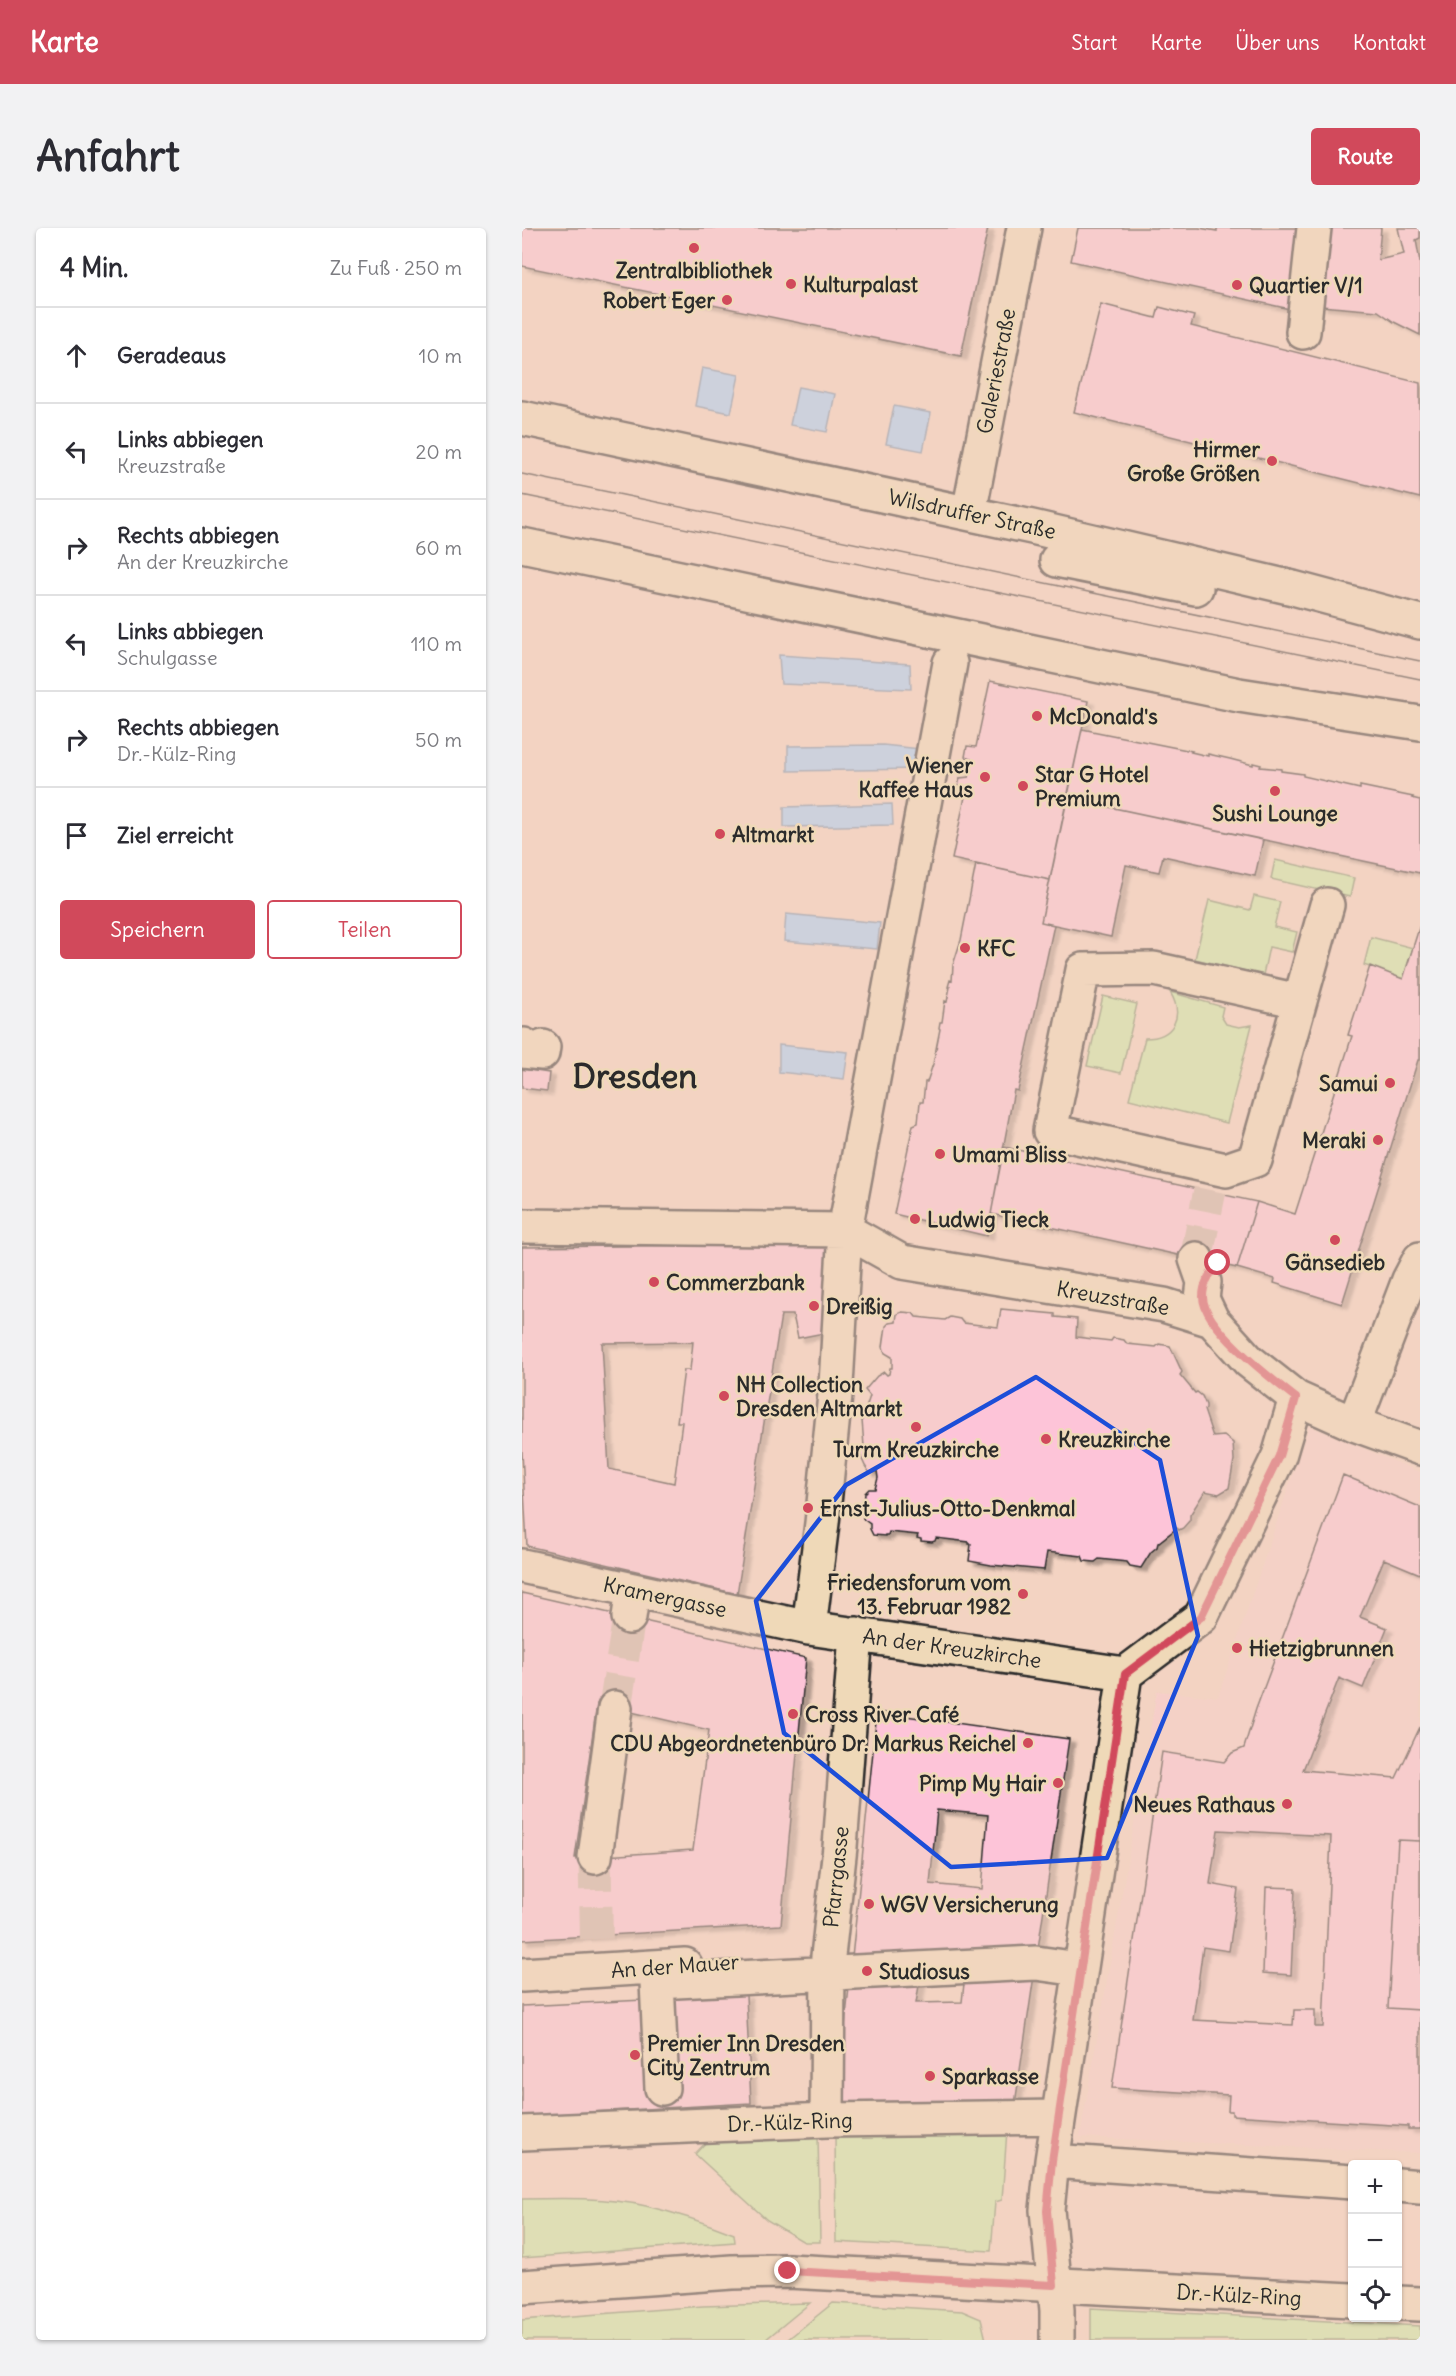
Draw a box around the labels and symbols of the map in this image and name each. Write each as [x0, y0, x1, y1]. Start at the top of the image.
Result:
marker: Zentralbibliothek [687, 241, 701, 255]
place label: Zentralbibliothek [616, 257, 773, 284]
place label: Kulturpalast [803, 271, 919, 298]
place label: Quartier V/1 [1249, 272, 1363, 299]
marker: Kulturpalast [784, 277, 798, 291]
marker: Quartier V/1 [1230, 278, 1244, 292]
place label: Robert Eger [603, 287, 715, 314]
marker: Robert Eger [720, 293, 734, 307]
street label: Galeriestraße [971, 306, 1021, 436]
place label: Hirmer Große Größen [1127, 436, 1260, 487]
marker: Hirmer Große Größen [1265, 454, 1279, 468]
street label: Wilsdruffer Straße [886, 483, 1058, 545]
place label: McDonald's [1049, 703, 1158, 730]
marker: McDonald's [1030, 709, 1044, 723]
place label: Wiener Kaffee Haus [859, 752, 973, 803]
place label: Star G Hotel Premium [1035, 761, 1149, 812]
marker: Wiener Kaffee Haus [978, 770, 992, 784]
marker: Star G Hotel Premium [1016, 779, 1030, 793]
marker: Sushi Lounge [1268, 784, 1282, 798]
place label: Sushi Lounge [1212, 800, 1338, 827]
place label: Altmarkt [732, 821, 815, 848]
marker: Altmarkt [713, 827, 727, 841]
place label: KFC [977, 935, 1016, 962]
marker: KFC [958, 941, 972, 955]
district label: Dresden [573, 1055, 697, 1097]
place label: Samui [1319, 1070, 1378, 1097]
marker: Samui [1383, 1076, 1397, 1090]
place label: Meraki [1302, 1127, 1366, 1154]
marker: Meraki [1371, 1133, 1385, 1147]
place label: Umami Bliss [952, 1141, 1067, 1168]
marker: Umami Bliss [933, 1147, 947, 1161]
place label: Ludwig Tieck [927, 1206, 1049, 1233]
marker: Ludwig Tieck [908, 1212, 922, 1226]
marker: Gänsedieb [1328, 1233, 1342, 1247]
route start [1204, 1249, 1230, 1275]
place label: Gänsedieb [1285, 1249, 1385, 1276]
place label: Commerzbank [666, 1269, 805, 1296]
marker: Commerzbank [647, 1275, 661, 1289]
street label: Kreuzstraße [1054, 1275, 1172, 1321]
place label: Dreißig [826, 1293, 893, 1320]
marker: Dreißig [807, 1299, 821, 1313]
place label: NH Collection Dresden Altmarkt [736, 1371, 903, 1422]
marker: NH Collection Dresden Altmarkt [717, 1389, 731, 1403]
marker: Turm Kreuzkirche [909, 1420, 923, 1434]
place label: Kreuzkirche [1058, 1426, 1170, 1453]
marker: Kreuzkirche [1039, 1432, 1053, 1446]
place label: Turm Kreuzkirche [833, 1436, 999, 1463]
place label: Ernst-Julius-Otto-Denkmal [820, 1495, 1076, 1522]
marker: Ernst-Julius-Otto-Denkmal [801, 1501, 815, 1515]
place label: Friedensforum vom 13. Februar 1982 [827, 1569, 1012, 1620]
street label: Kramergasse [601, 1571, 729, 1623]
marker: Friedensforum vom 13. Februar 1982 [1016, 1587, 1030, 1601]
street label: An der Kreuzkirche [861, 1622, 1043, 1674]
place label: Hietzigbrunnen [1249, 1635, 1394, 1662]
marker: Hietzigbrunnen [1230, 1641, 1244, 1655]
place label: Cross River Café [805, 1701, 959, 1728]
marker: Cross River Café [786, 1707, 800, 1721]
place label: CDU Abgeordnetenbüro Dr. Markus Reichel [610, 1730, 1016, 1757]
marker: CDU Abgeordnetenbüro Dr. Markus Reichel [1021, 1736, 1035, 1750]
place label: Pimp My Hair [919, 1770, 1046, 1797]
marker: Pimp My Hair [1051, 1776, 1065, 1790]
place label: Neues Rathaus [1133, 1791, 1275, 1818]
marker: Neues Rathaus [1280, 1797, 1294, 1811]
street label: Pfarrgasse [817, 1825, 855, 1929]
place label: WGV Versicherung [881, 1891, 1059, 1918]
marker: WGV Versicherung [862, 1897, 876, 1911]
street label: An der Mauer [610, 1948, 741, 1984]
place label: Studiosus [879, 1958, 970, 1985]
marker: Studiosus [860, 1964, 874, 1978]
place label: Premier Inn Dresden City Zentrum [647, 2030, 845, 2081]
marker: Premier Inn Dresden City Zentrum [628, 2048, 642, 2062]
place label: Sparkasse [942, 2063, 1039, 2090]
marker: Sparkasse [923, 2069, 937, 2083]
street label: Dr.-Külz-Ring [727, 2106, 853, 2138]
route end [774, 2257, 800, 2283]
street label: Dr.-Külz-Ring [1176, 2278, 1302, 2312]

